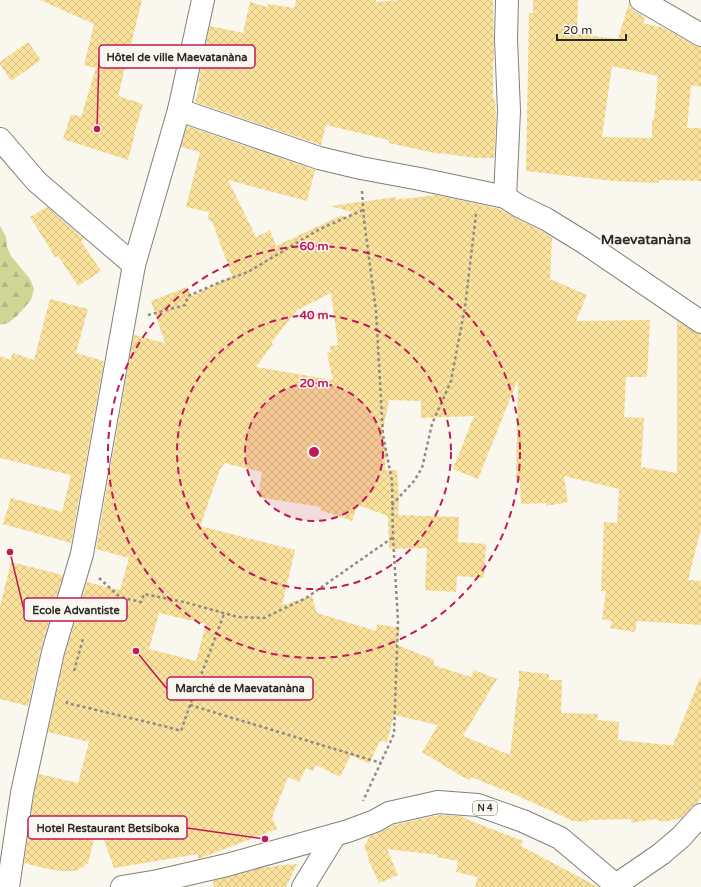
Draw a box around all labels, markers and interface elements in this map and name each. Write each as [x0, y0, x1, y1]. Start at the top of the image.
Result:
scale bar [557, 16, 626, 42]
text: 20 m [563, 23, 592, 37]
callout: Hôtel de ville Maevatanàna [99, 45, 255, 68]
text: Hôtel de ville Maevatanàna [107, 51, 247, 64]
district label: Maevatanàna [601, 231, 691, 248]
text: 60 m [299, 239, 329, 253]
text: 40 m [299, 308, 329, 322]
text: 20 m [299, 376, 329, 390]
centre of rings [307, 445, 321, 459]
callout: Ecole Advantiste [24, 598, 127, 621]
text: Ecole Advantiste [32, 604, 120, 617]
callout: Marché de Maevatanàna [167, 677, 313, 700]
text: Marché de Maevatanàna [175, 682, 305, 695]
road number: N 4 [473, 801, 497, 815]
callout: Hotel Restaurant Betsiboka [28, 816, 187, 839]
text: Hotel Restaurant Betsiboka [37, 822, 179, 835]

